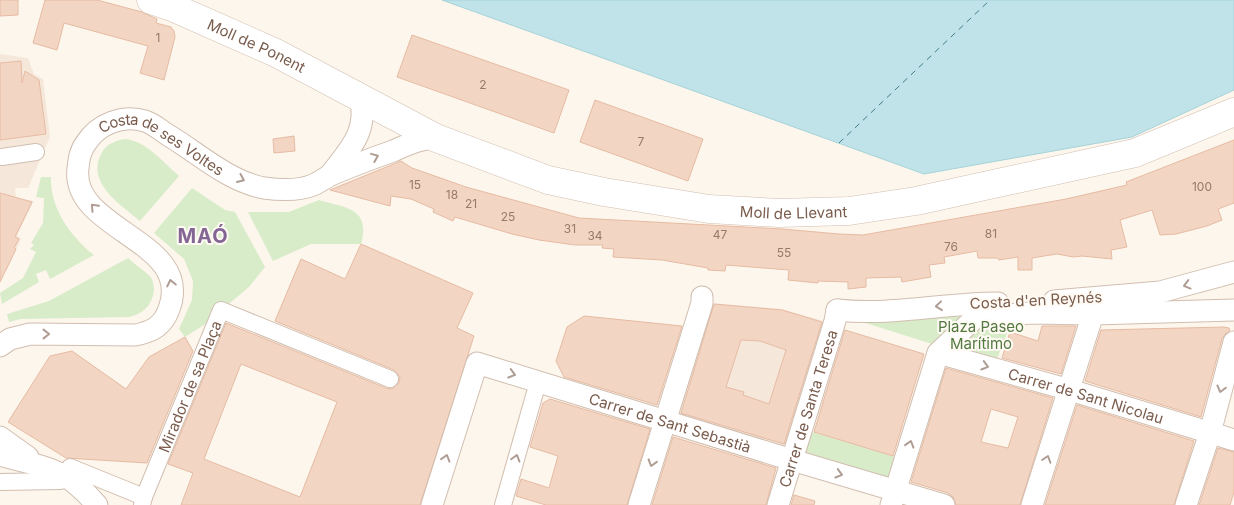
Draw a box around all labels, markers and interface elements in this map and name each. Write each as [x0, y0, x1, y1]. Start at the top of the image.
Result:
street label: Moll de Ponent [205, 14, 309, 77]
house number: 1 [156, 30, 160, 45]
house number: 2 [479, 77, 487, 92]
street label: Costa de ses Voltes [95, 109, 228, 179]
house number: 7 [638, 134, 645, 149]
one-way arrow [371, 153, 379, 163]
one-way arrow [236, 172, 245, 183]
house number: 15 [409, 177, 421, 192]
house number: 100 [1192, 179, 1212, 194]
house number: 18 [446, 187, 458, 202]
house number: 21 [465, 196, 477, 211]
street label: Moll de Llevant [739, 201, 848, 223]
one-way arrow [91, 203, 100, 212]
house number: 25 [501, 209, 515, 224]
house number: 31 [564, 221, 576, 236]
district label: MAÓ [177, 223, 229, 248]
house number: 81 [985, 226, 997, 241]
house number: 47 [713, 227, 727, 242]
house number: 34 [587, 228, 603, 243]
house number: 76 [944, 239, 958, 254]
house number: 55 [777, 245, 791, 260]
one-way arrow [167, 278, 177, 287]
one-way arrow [1183, 279, 1191, 289]
street label: Costa d'en Reynés [969, 287, 1103, 313]
one-way arrow [934, 300, 942, 311]
street label: Mirador de sa Plaça [154, 317, 225, 455]
park label: Plaza Paseo Marítimo [938, 317, 1024, 353]
street label: Carrer de Santa Teresa [775, 327, 841, 490]
one-way arrow [42, 329, 50, 339]
one-way arrow [980, 360, 989, 371]
street label: Carrer de Sant Nicolau [1006, 364, 1166, 428]
one-way arrow [508, 368, 516, 378]
one-way arrow [1217, 385, 1227, 393]
street label: Carrer de Sant Sebastià [587, 389, 753, 456]
one-way arrow [904, 440, 914, 448]
one-way arrow [441, 455, 451, 463]
one-way arrow [511, 455, 521, 463]
one-way arrow [1041, 455, 1051, 463]
one-way arrow [648, 458, 658, 467]
one-way arrow [834, 468, 843, 478]

